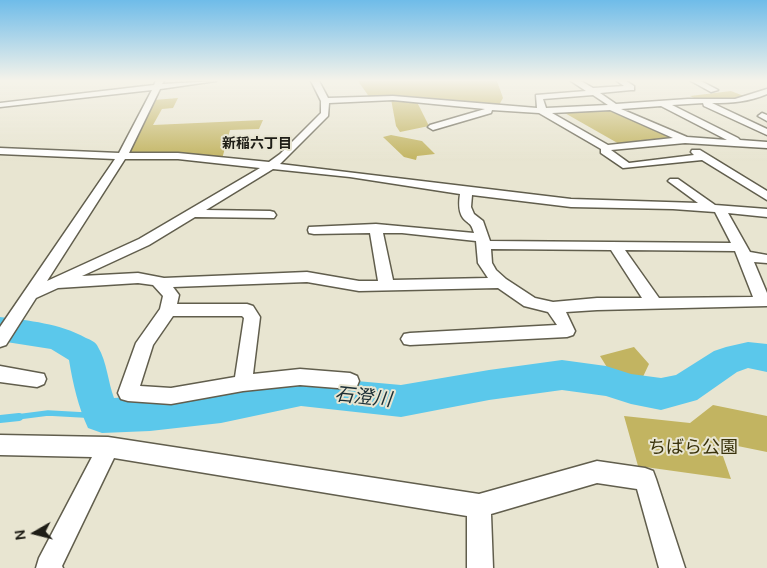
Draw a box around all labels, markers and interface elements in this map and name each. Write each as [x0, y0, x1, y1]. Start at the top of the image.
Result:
district label: 新稲六丁目 [222, 136, 292, 152]
water label: 石澄川 [333, 384, 393, 412]
park label: ちばら公園 [648, 437, 738, 459]
north arrow [10, 508, 60, 558]
text: N [11, 529, 30, 541]

